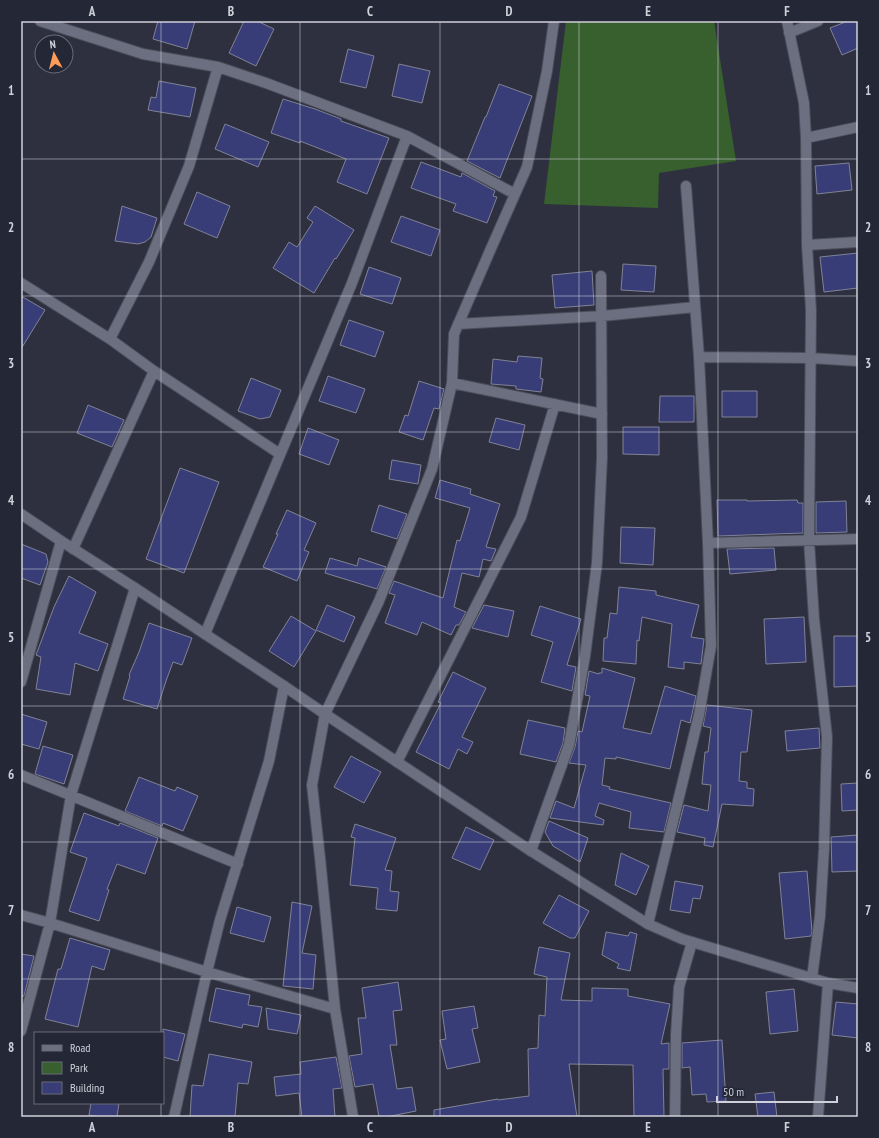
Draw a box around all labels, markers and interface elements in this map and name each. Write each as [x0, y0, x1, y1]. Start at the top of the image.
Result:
text: A [88, 3, 96, 20]
text: B [228, 3, 234, 20]
text: C [367, 3, 373, 20]
text: D [506, 3, 513, 20]
text: E [645, 3, 651, 20]
text: F [784, 3, 790, 20]
north arrow [34, 34, 74, 74]
text: N [49, 37, 57, 51]
text: 1 [8, 82, 14, 99]
text: 1 [865, 82, 871, 99]
text: 2 [8, 219, 14, 236]
text: 2 [865, 219, 871, 236]
text: 3 [8, 355, 14, 372]
text: 3 [865, 355, 871, 372]
text: 4 [8, 492, 15, 509]
text: 4 [865, 492, 872, 509]
text: 5 [8, 629, 14, 646]
text: 5 [865, 629, 871, 646]
text: 6 [8, 766, 14, 783]
text: 6 [865, 766, 871, 783]
text: 7 [8, 902, 14, 919]
text: 7 [865, 902, 871, 919]
legend [34, 1032, 164, 1104]
text: 8 [8, 1039, 14, 1056]
text: 8 [865, 1039, 871, 1056]
text: Road [70, 1040, 90, 1055]
text: Park [70, 1060, 88, 1075]
scale bar [717, 1078, 837, 1104]
text: Building [70, 1080, 105, 1095]
text: 50 m [723, 1084, 744, 1099]
text: A [88, 1119, 96, 1136]
text: B [228, 1119, 234, 1136]
text: C [367, 1119, 373, 1136]
text: D [506, 1119, 513, 1136]
text: E [645, 1119, 651, 1136]
text: F [784, 1119, 790, 1136]

